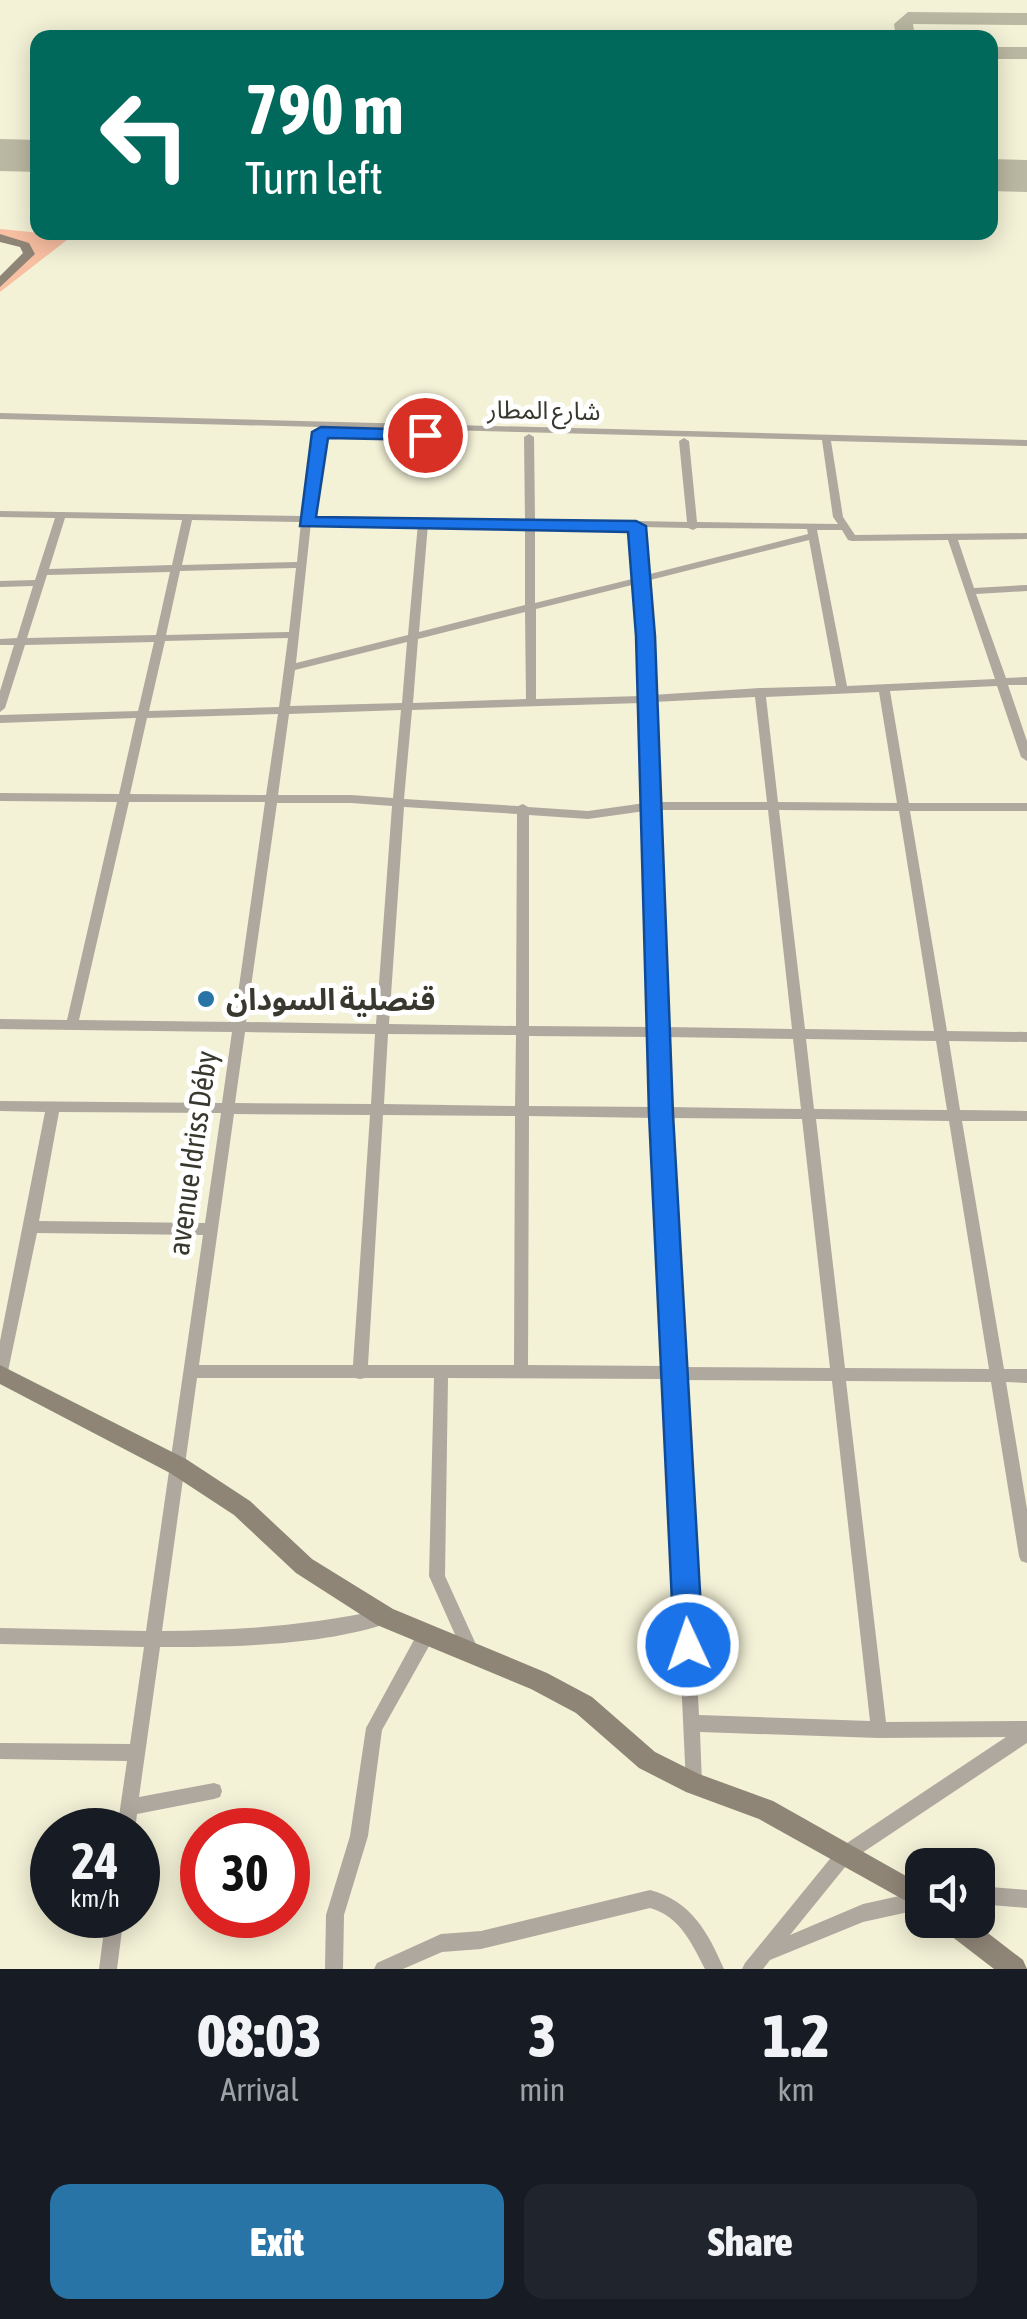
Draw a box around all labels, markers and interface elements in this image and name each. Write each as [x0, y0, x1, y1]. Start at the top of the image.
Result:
text: 790 m [245, 69, 404, 149]
icon: left [80, 70, 210, 200]
text: Turn left [245, 152, 383, 204]
pin [383, 393, 468, 478]
street label: شارع المطار [486, 395, 601, 430]
icon: arrive [398, 408, 453, 463]
place label: قنصلية السودان [226, 982, 436, 1017]
marker: قنصلية السودان [195, 988, 217, 1010]
street label: avenue Idriss Déby [161, 1049, 223, 1257]
position arrow [636, 1593, 740, 1697]
speed limit sign: 30 [180, 1808, 310, 1938]
text: 24 [71, 1832, 118, 1890]
map controls [905, 1848, 995, 1938]
button: sound [905, 1848, 995, 1938]
text: km/h [70, 1884, 120, 1912]
text: 08:03 [197, 2001, 322, 2070]
text: 3 [528, 2001, 556, 2070]
text: 1.2 [763, 2001, 830, 2070]
text: Arrival [221, 2071, 299, 2108]
text: min [519, 2071, 565, 2108]
text: km [778, 2071, 815, 2108]
button: Exit [50, 2184, 504, 2299]
button: Share [524, 2184, 977, 2299]

